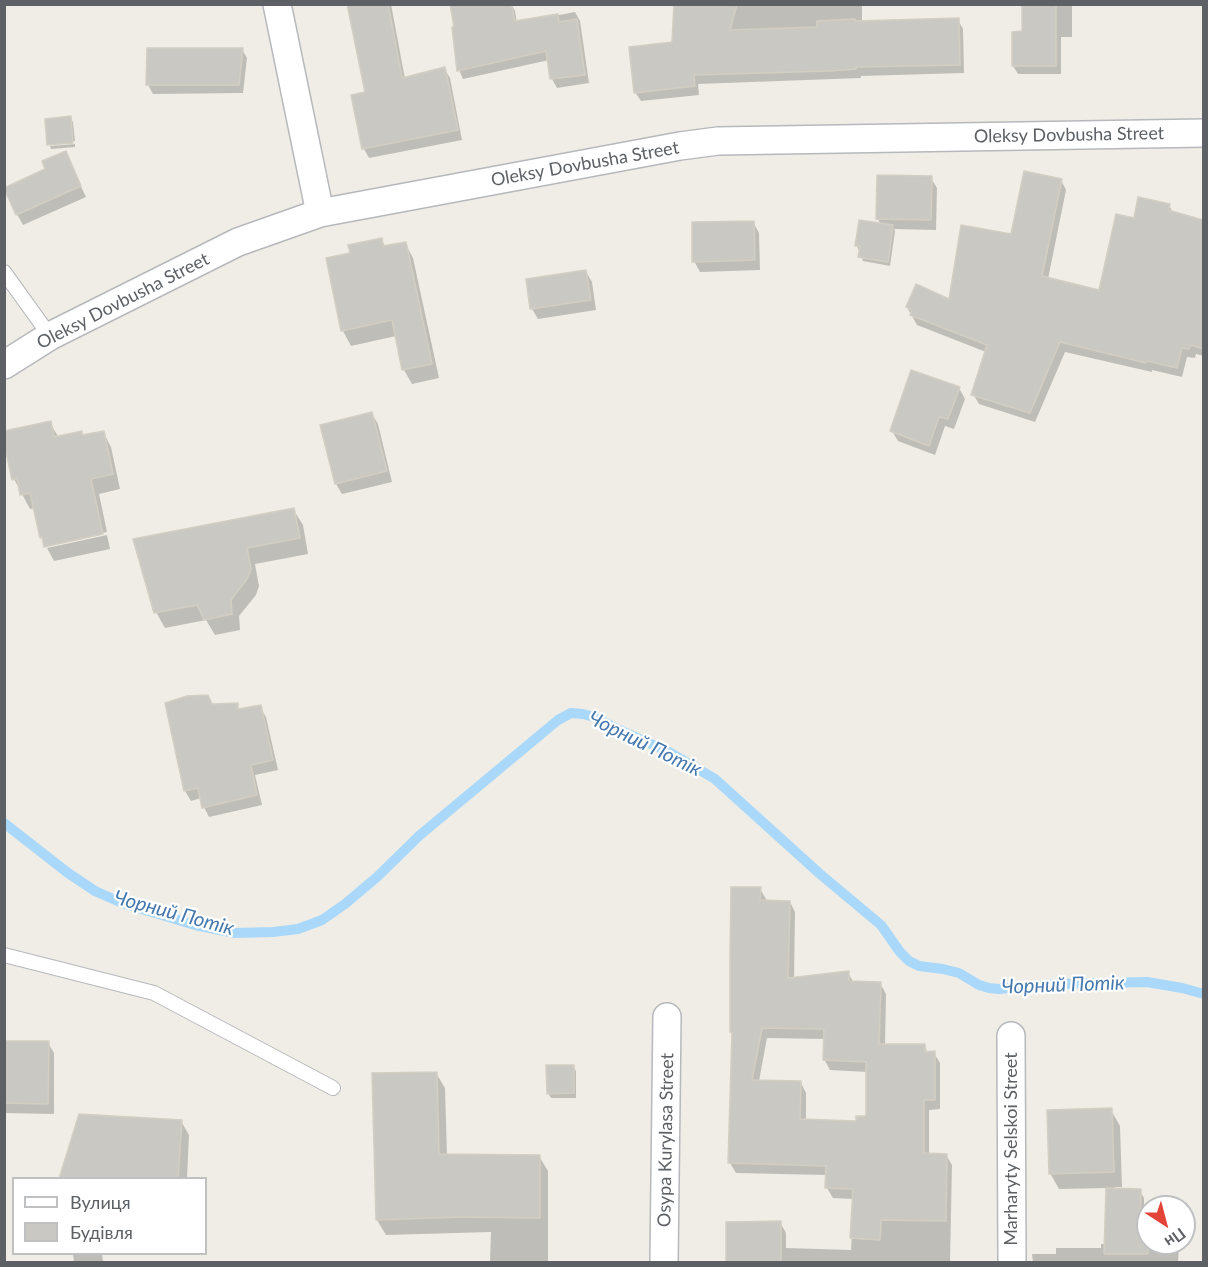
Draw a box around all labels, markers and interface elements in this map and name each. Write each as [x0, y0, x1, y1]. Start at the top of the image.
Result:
street label: Oleksy Dovbusha Street [974, 123, 1164, 147]
street label: Oleksy Dovbusha Street [489, 137, 681, 191]
street label: Oleksy Dovbusha Street [33, 248, 213, 354]
water label: Чорний Потік [584, 706, 706, 782]
water label: Чорний Потік [111, 885, 237, 941]
water label: Чорний Потік [1001, 971, 1125, 999]
street label: Marharyty Selskoi Street [1000, 1052, 1022, 1246]
street label: Osypa Kurylasa Street [654, 1053, 678, 1227]
legend [12, 1177, 207, 1255]
text: Вулиця [70, 1191, 131, 1213]
north arrow [1136, 1195, 1196, 1255]
text: Будівля [70, 1221, 133, 1243]
text: Пн [1162, 1225, 1190, 1252]

